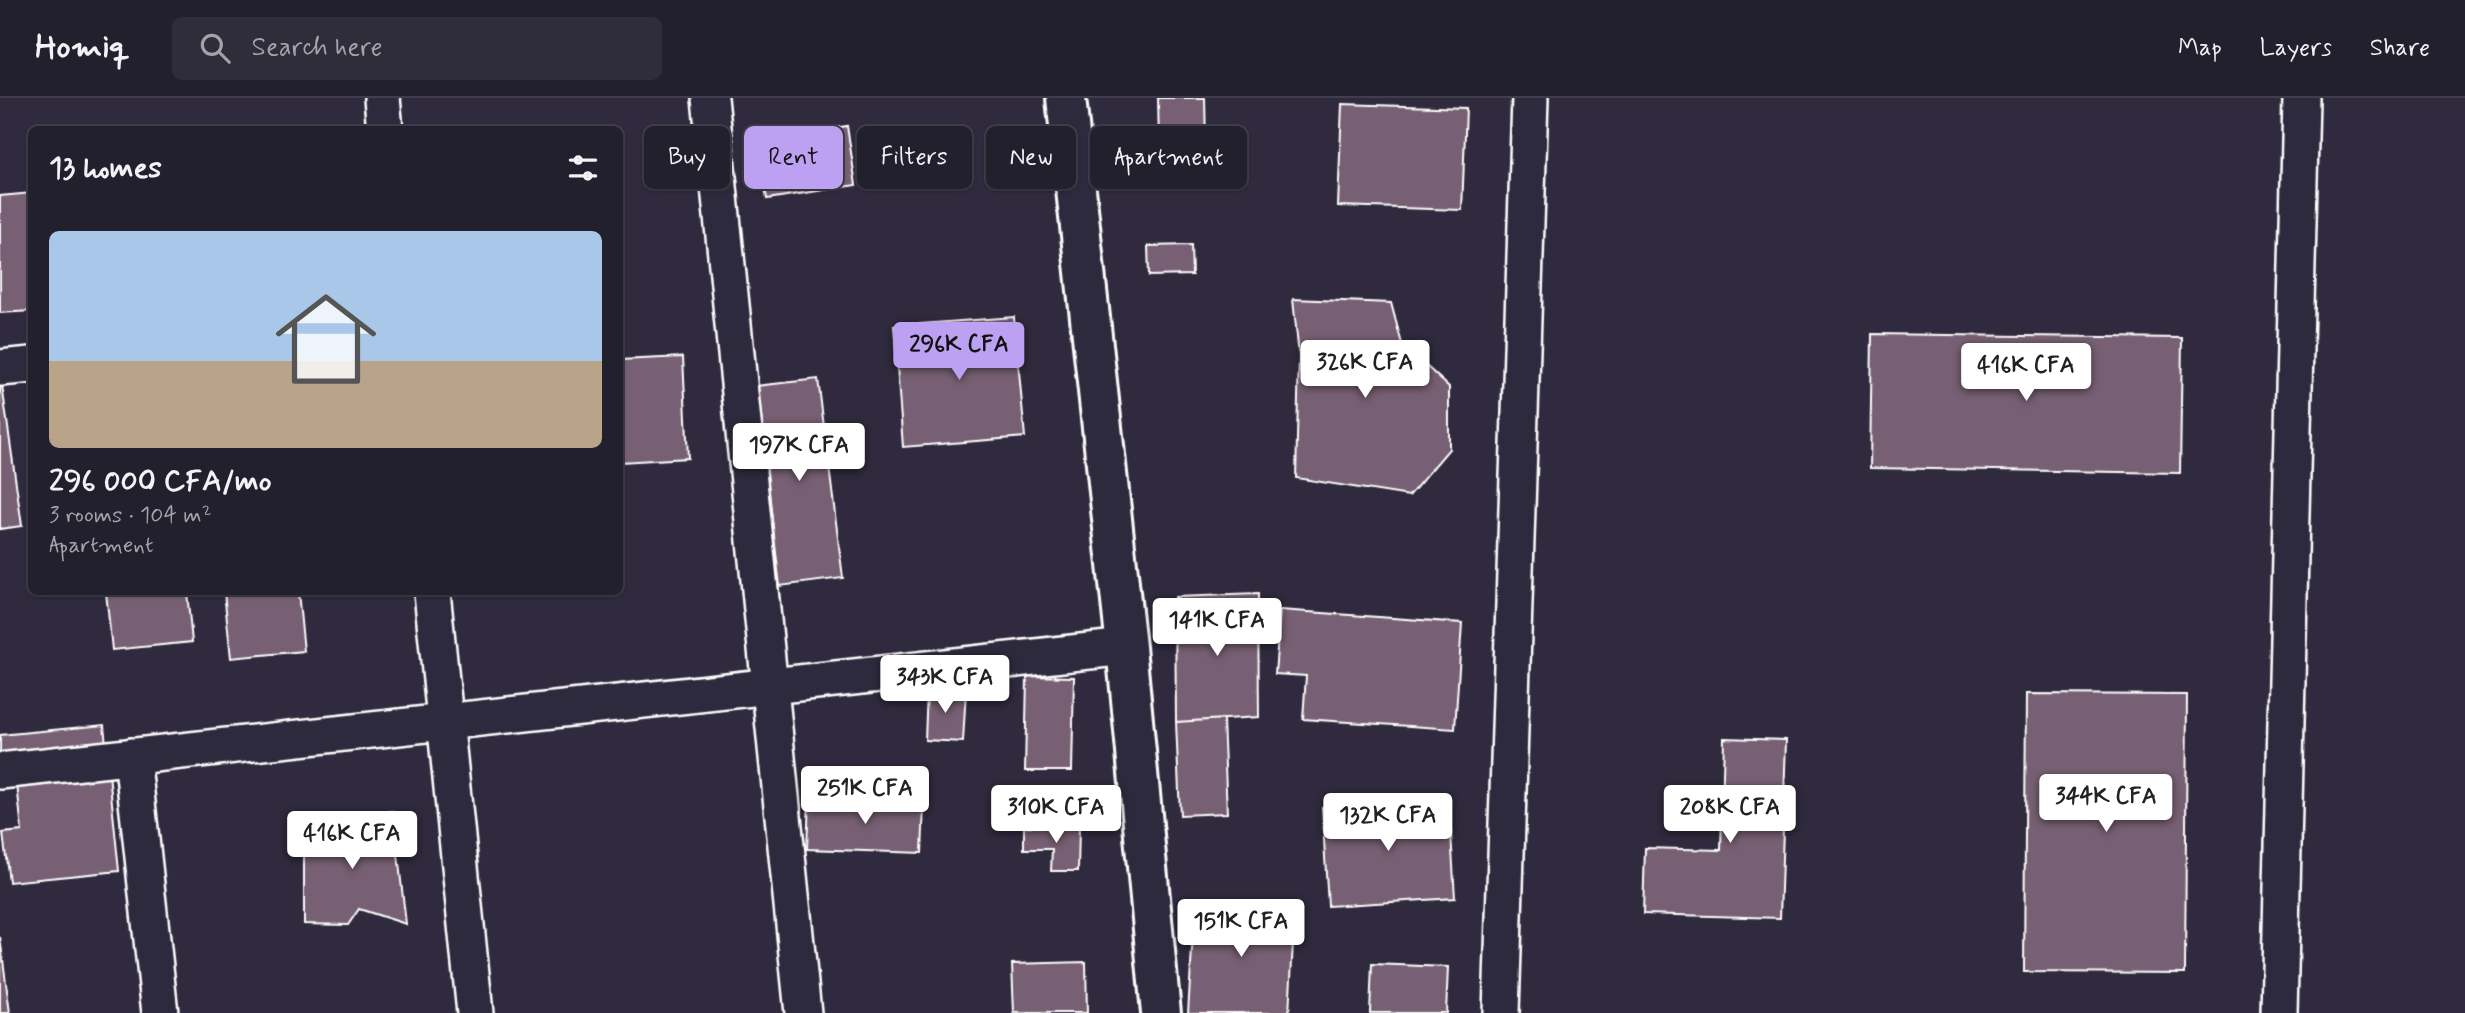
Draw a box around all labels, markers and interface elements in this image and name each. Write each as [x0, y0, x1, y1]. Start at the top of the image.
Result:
search box [172, 17, 662, 80]
text: Homiq [35, 26, 130, 70]
icon: search [196, 29, 234, 67]
text: Search here [252, 31, 382, 65]
text: Map [2178, 33, 2222, 64]
text: Layers [2260, 33, 2332, 64]
text: Share [2370, 33, 2430, 64]
chip: Buy [644, 126, 730, 189]
chip: Rent [744, 126, 843, 189]
chip: Filters [857, 126, 972, 189]
chip: New [986, 126, 1076, 189]
chip: Apartment [1090, 126, 1247, 189]
text: 13 homes [49, 149, 162, 188]
icon: filters [564, 149, 602, 187]
icon: home [263, 276, 389, 402]
pin: 296K CFA [887, 322, 1031, 382]
text: 296K CFA [909, 330, 1009, 360]
pin: 326K CFA [1293, 341, 1437, 400]
pin: 416K CFA [1954, 344, 2098, 403]
text: 326K CFA [1317, 348, 1413, 378]
text: 416K CFA [1977, 351, 2075, 381]
pin: 197K CFA [727, 424, 871, 483]
text: 197K CFA [749, 431, 849, 461]
text: 296 000 CFA/mo [49, 462, 272, 501]
text: 3 rooms · 104 m² [49, 501, 212, 531]
text: Apartment [49, 531, 154, 561]
pin: 141K CFA [1145, 598, 1289, 658]
text: 141K CFA [1169, 606, 1265, 636]
pin: 343K CFA [873, 656, 1017, 715]
text: 343K CFA [896, 663, 994, 693]
pin: 251K CFA [793, 766, 937, 826]
text: 251K CFA [817, 774, 913, 804]
pin: 344K CFA [2034, 774, 2178, 834]
text: 344K CFA [2055, 782, 2157, 812]
pin: 310K CFA [984, 786, 1128, 845]
pin: 208K CFA [1658, 786, 1802, 845]
text: 310K CFA [1007, 793, 1105, 823]
text: 208K CFA [1680, 793, 1780, 823]
pin: 132K CFA [1316, 794, 1460, 853]
text: 132K CFA [1339, 801, 1437, 831]
pin: 416K CFA [280, 812, 424, 871]
text: 416K CFA [303, 819, 401, 849]
pin: 151K CFA [1169, 900, 1313, 959]
text: 151K CFA [1193, 907, 1289, 937]

